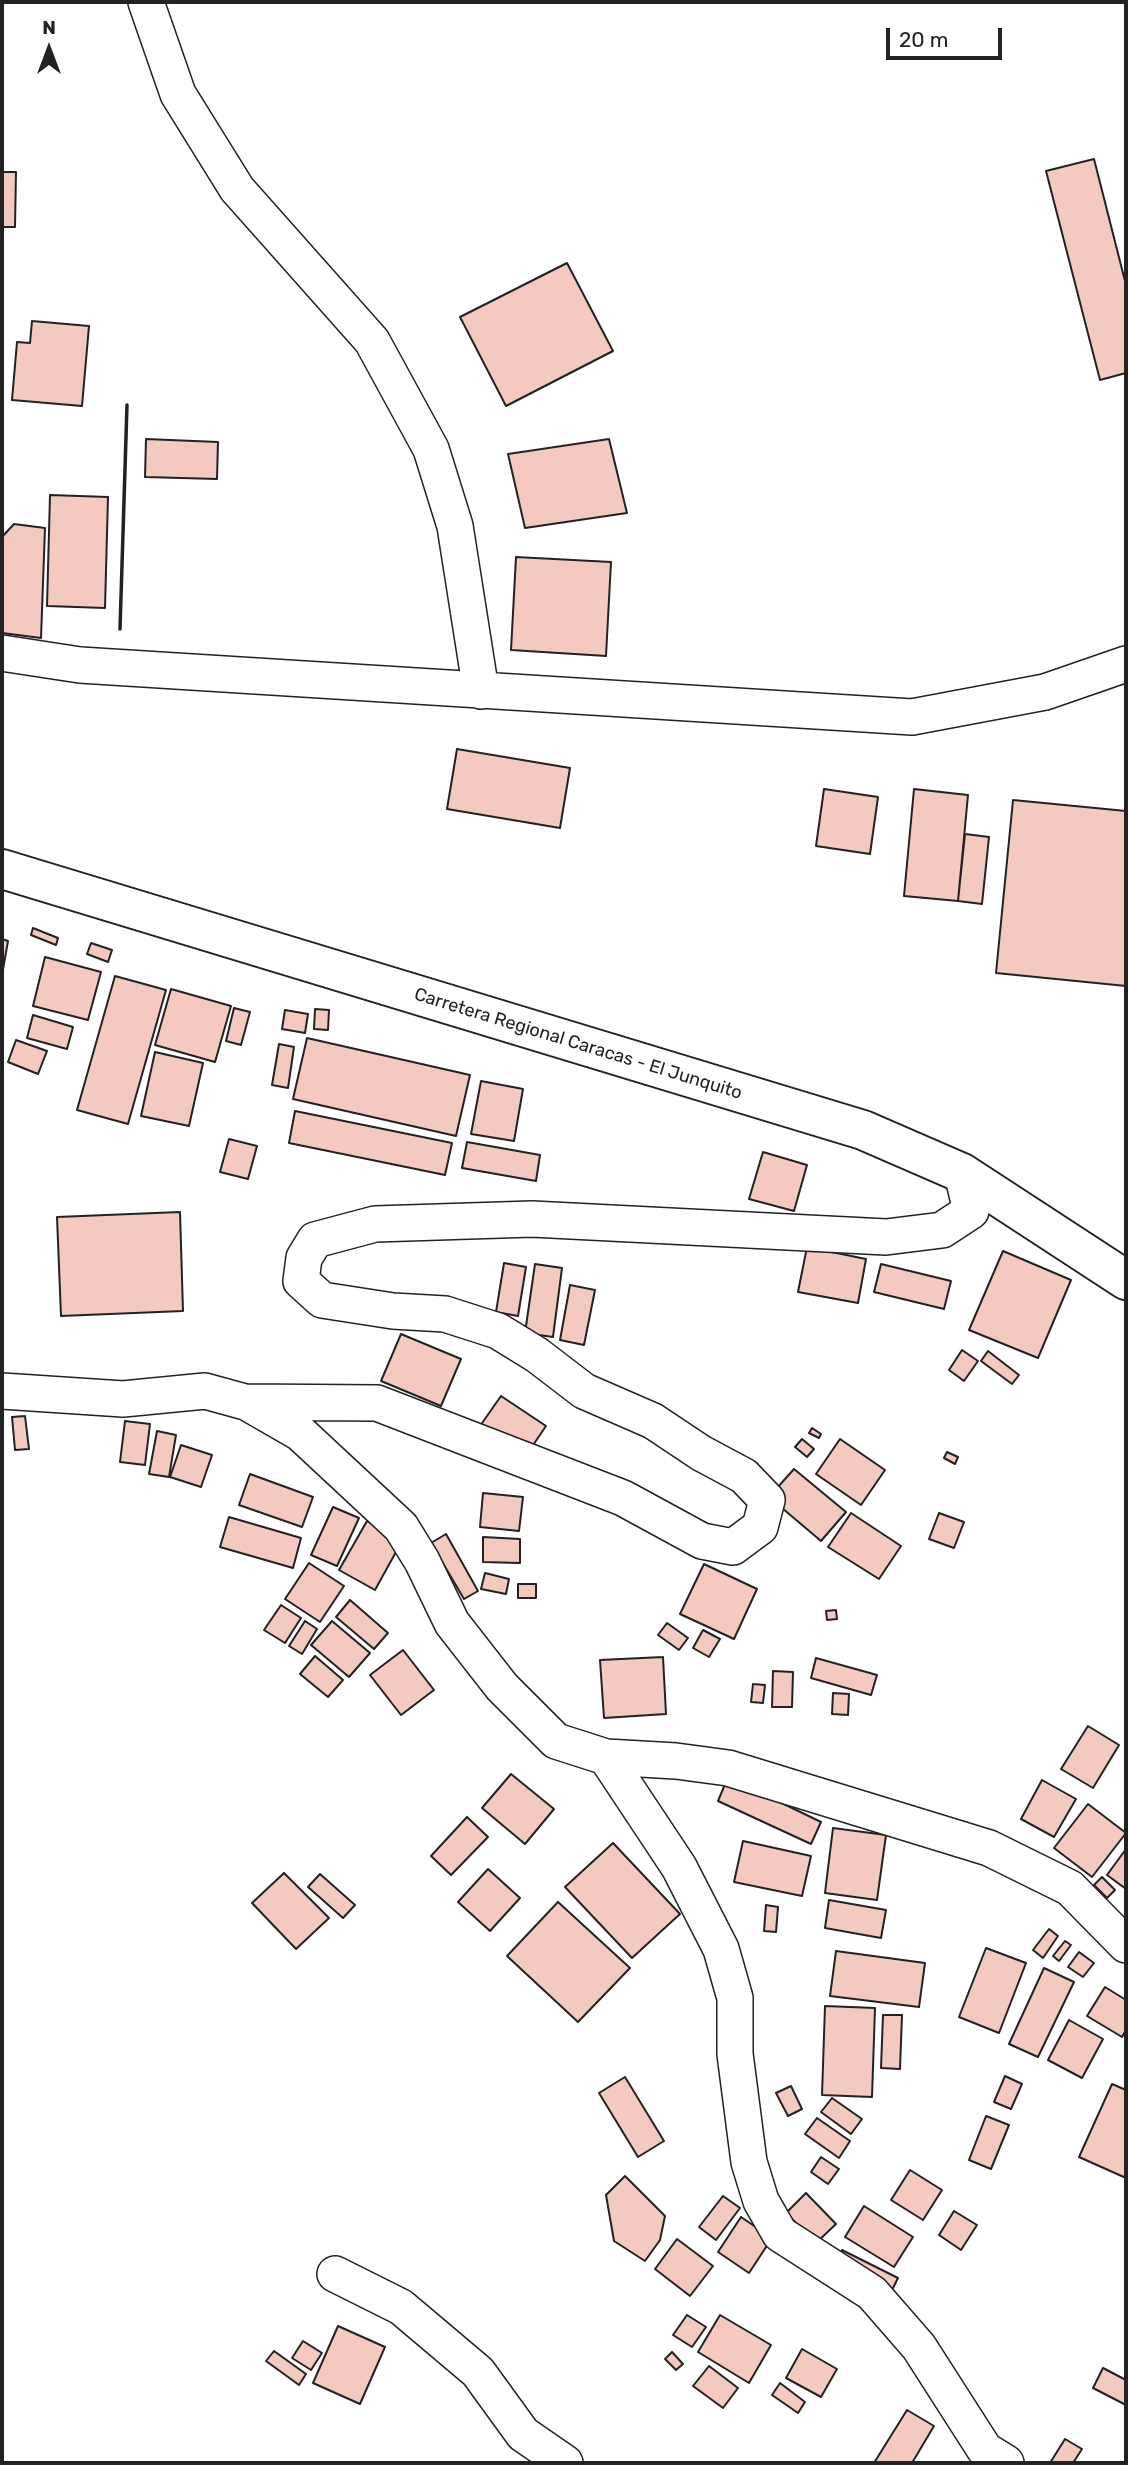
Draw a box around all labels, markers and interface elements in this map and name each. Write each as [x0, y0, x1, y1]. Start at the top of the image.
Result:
north arrow [14, 14, 84, 84]
scale bar [890, 14, 1006, 58]
text: N [42, 16, 56, 39]
text: 20 m [899, 27, 948, 52]
street label: Carretera Regional Caracas - El Junquito [411, 984, 745, 1104]

